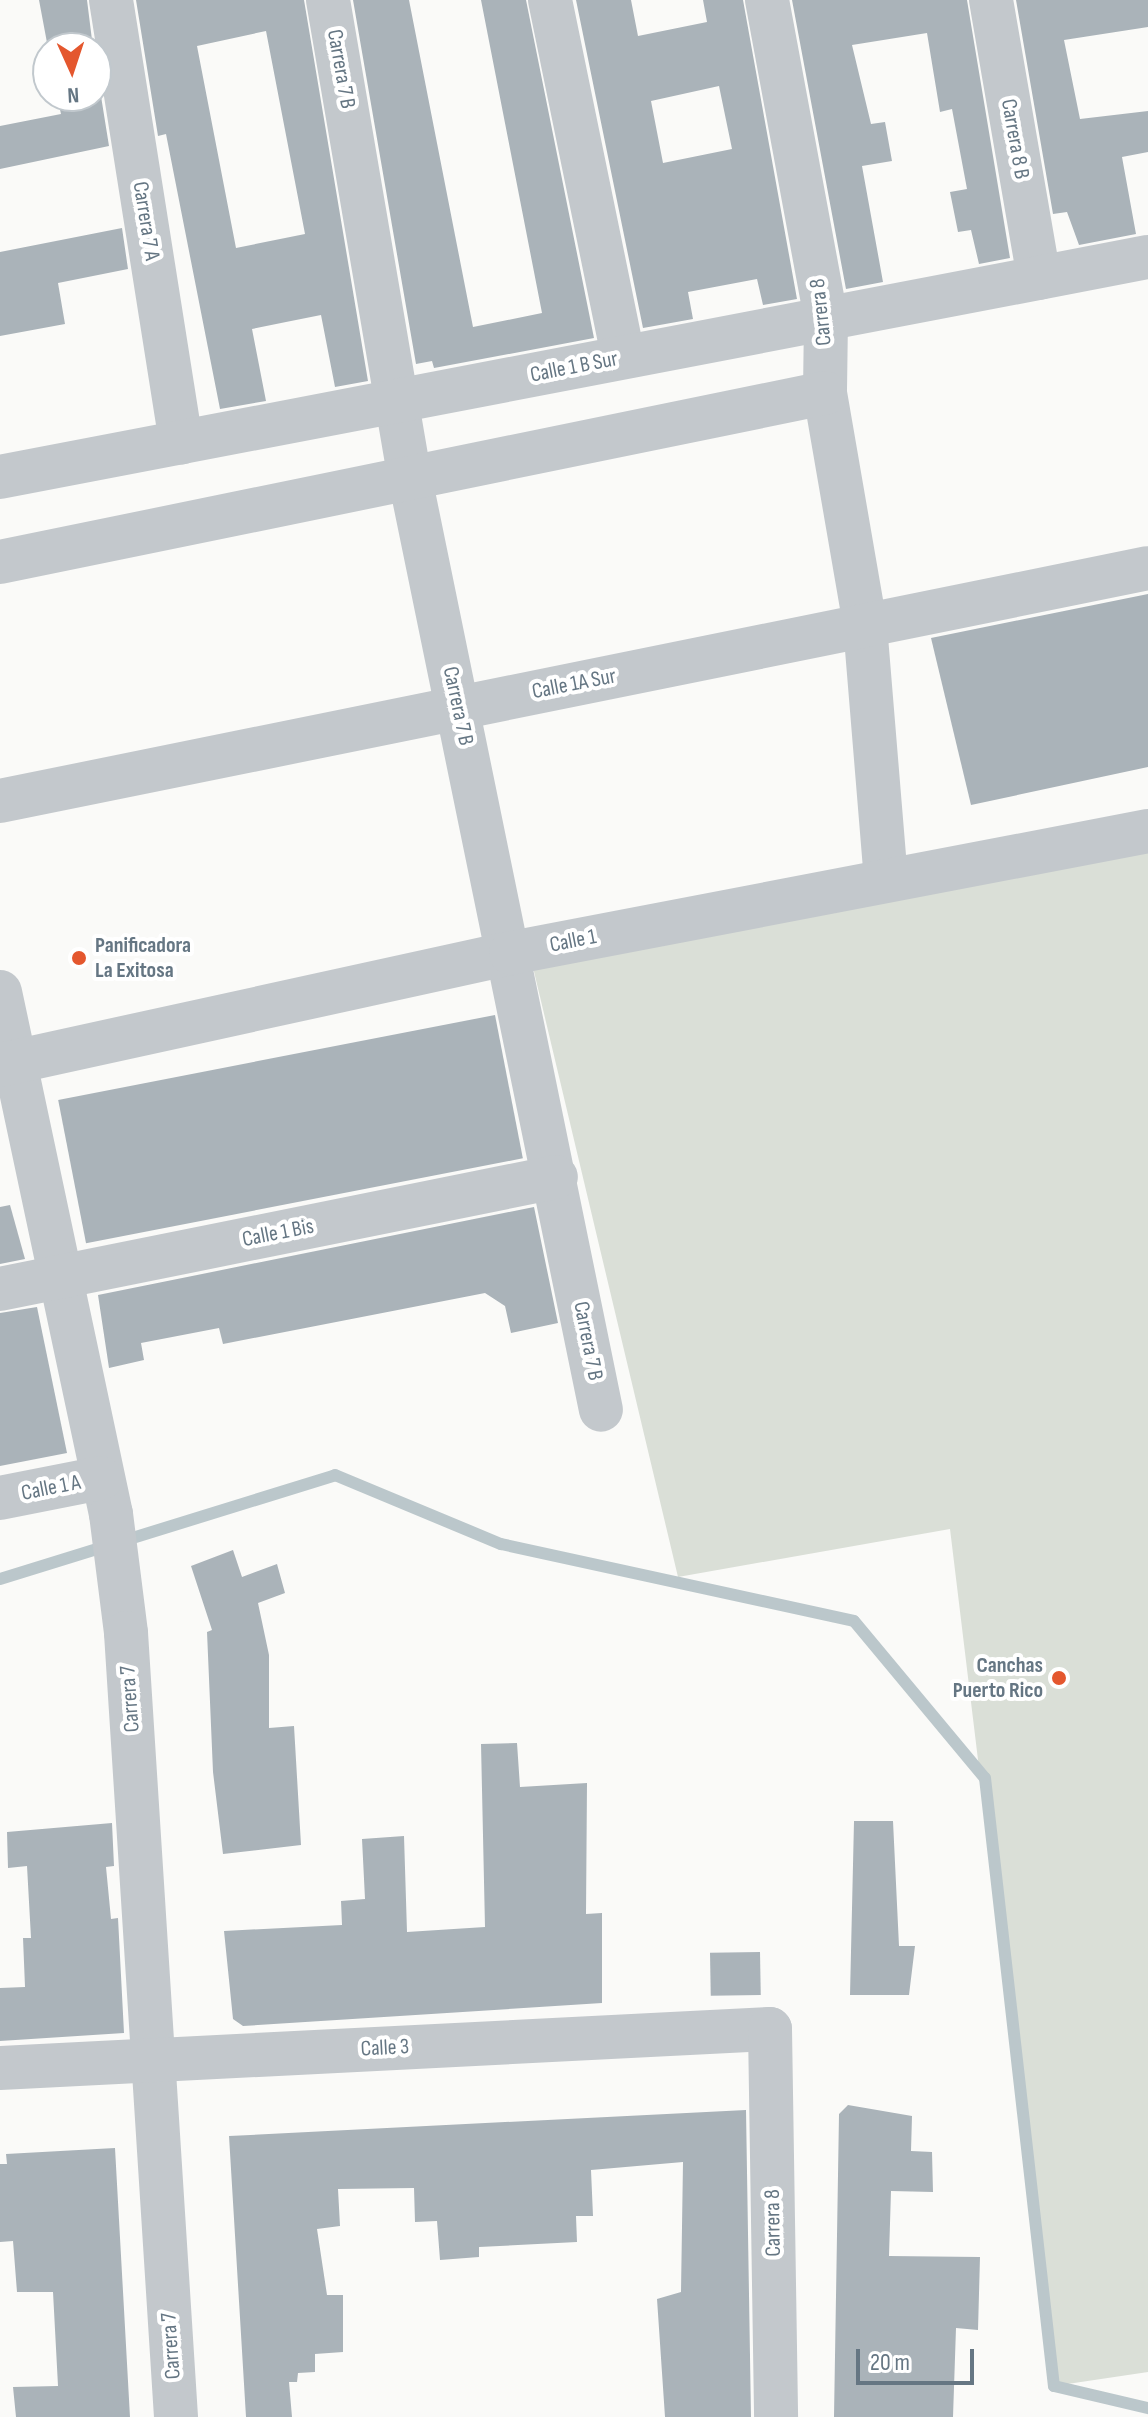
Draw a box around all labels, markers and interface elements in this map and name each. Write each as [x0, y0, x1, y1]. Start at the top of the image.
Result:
street label: Carrera 7 B [321, 27, 361, 111]
north arrow [32, 32, 112, 112]
text: N [67, 81, 80, 108]
street label: Carrera 8 B [995, 97, 1035, 181]
street label: Carrera 7 A [127, 180, 165, 262]
street label: Carrera 8 [804, 277, 838, 347]
street label: Calle 1 B Sur [528, 346, 620, 388]
street label: Calle 1A Sur [530, 663, 618, 705]
street label: Carrera 7 B [437, 664, 479, 748]
street label: Calle 1 [547, 924, 599, 958]
place label: Panificadora La Exitosa [95, 932, 191, 984]
marker: Panificadora La Exitosa [70, 949, 88, 967]
street label: Calle 1 Bis [240, 1213, 316, 1253]
street label: Carrera 7 B [567, 1299, 609, 1383]
street label: Calle 1 A [19, 1469, 83, 1507]
place label: Canchas Puerto Rico [953, 1652, 1043, 1704]
street label: Carrera 7 [115, 1665, 145, 1733]
marker: Canchas Puerto Rico [1050, 1669, 1068, 1687]
street label: Calle 3 [360, 2034, 410, 2062]
street label: Carrera 8 [759, 2189, 787, 2257]
street label: Carrera 7 [156, 2312, 186, 2380]
scale bar [860, 2333, 978, 2383]
text: 20 m [870, 2348, 910, 2377]

